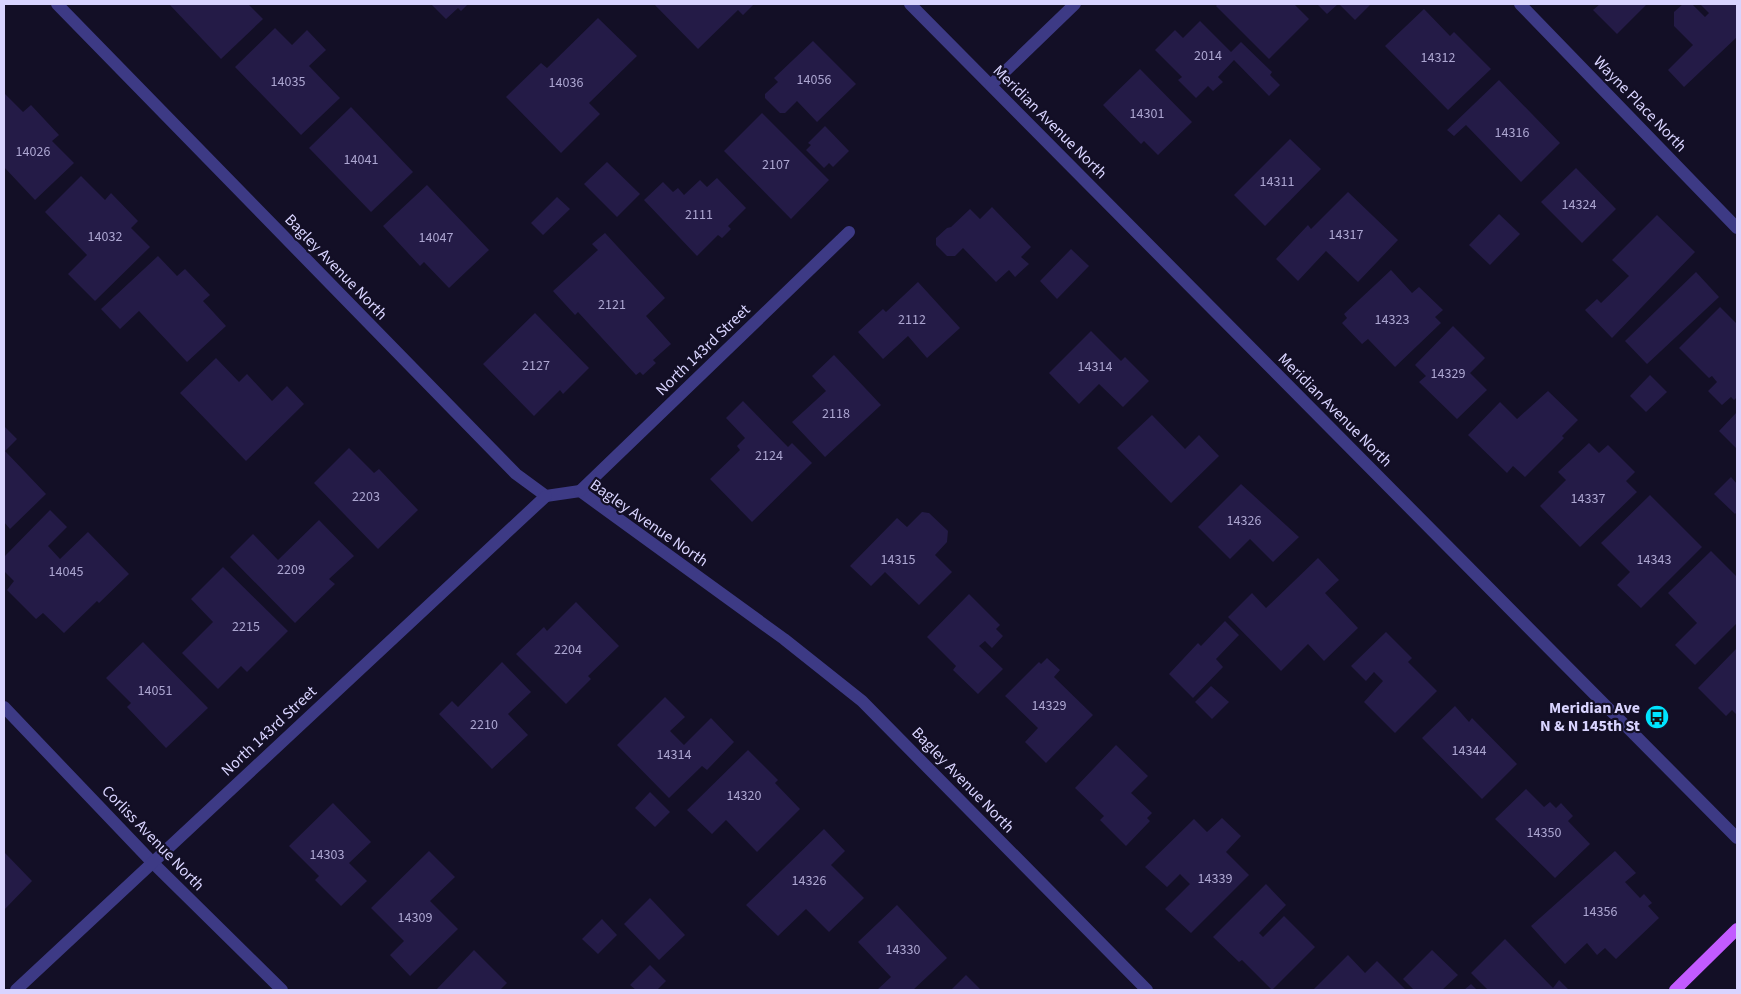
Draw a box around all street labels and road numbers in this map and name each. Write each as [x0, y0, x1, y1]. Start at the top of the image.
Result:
street label: Wayne Place North [1588, 51, 1692, 157]
street label: Meridian Avenue North [988, 60, 1112, 184]
street label: Bagley Avenue North [280, 209, 392, 325]
street label: North 143rd Street [651, 299, 755, 401]
street label: Meridian Avenue North [1273, 348, 1397, 472]
street label: Bagley Avenue North [586, 474, 712, 572]
street label: North 143rd Street [216, 681, 322, 781]
street label: Bagley Avenue North [907, 722, 1019, 838]
street label: Corliss Avenue North [97, 780, 209, 896]

